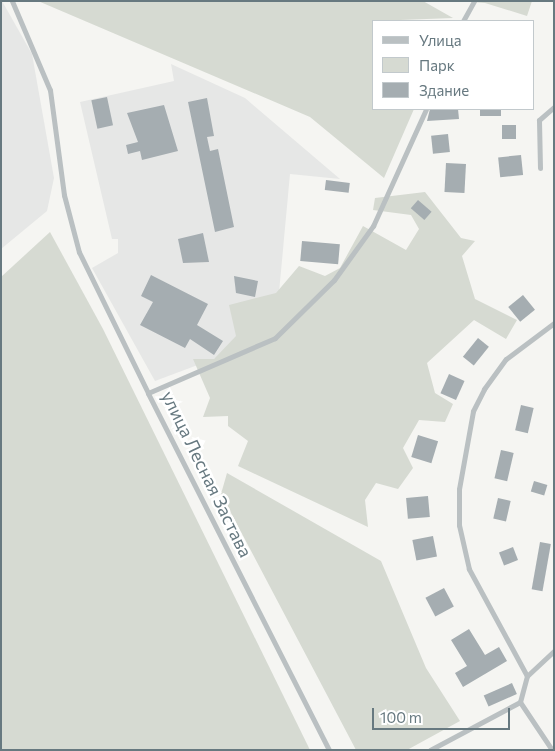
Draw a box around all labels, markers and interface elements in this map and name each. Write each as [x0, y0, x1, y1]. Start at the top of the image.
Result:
legend [372, 20, 535, 110]
text: Улица [419, 31, 461, 49]
text: Парк [419, 56, 455, 74]
text: Здание [419, 81, 469, 99]
street label: улица Лесная Застава [157, 387, 257, 561]
scale bar [375, 698, 512, 730]
text: 100 m [380, 708, 422, 726]

